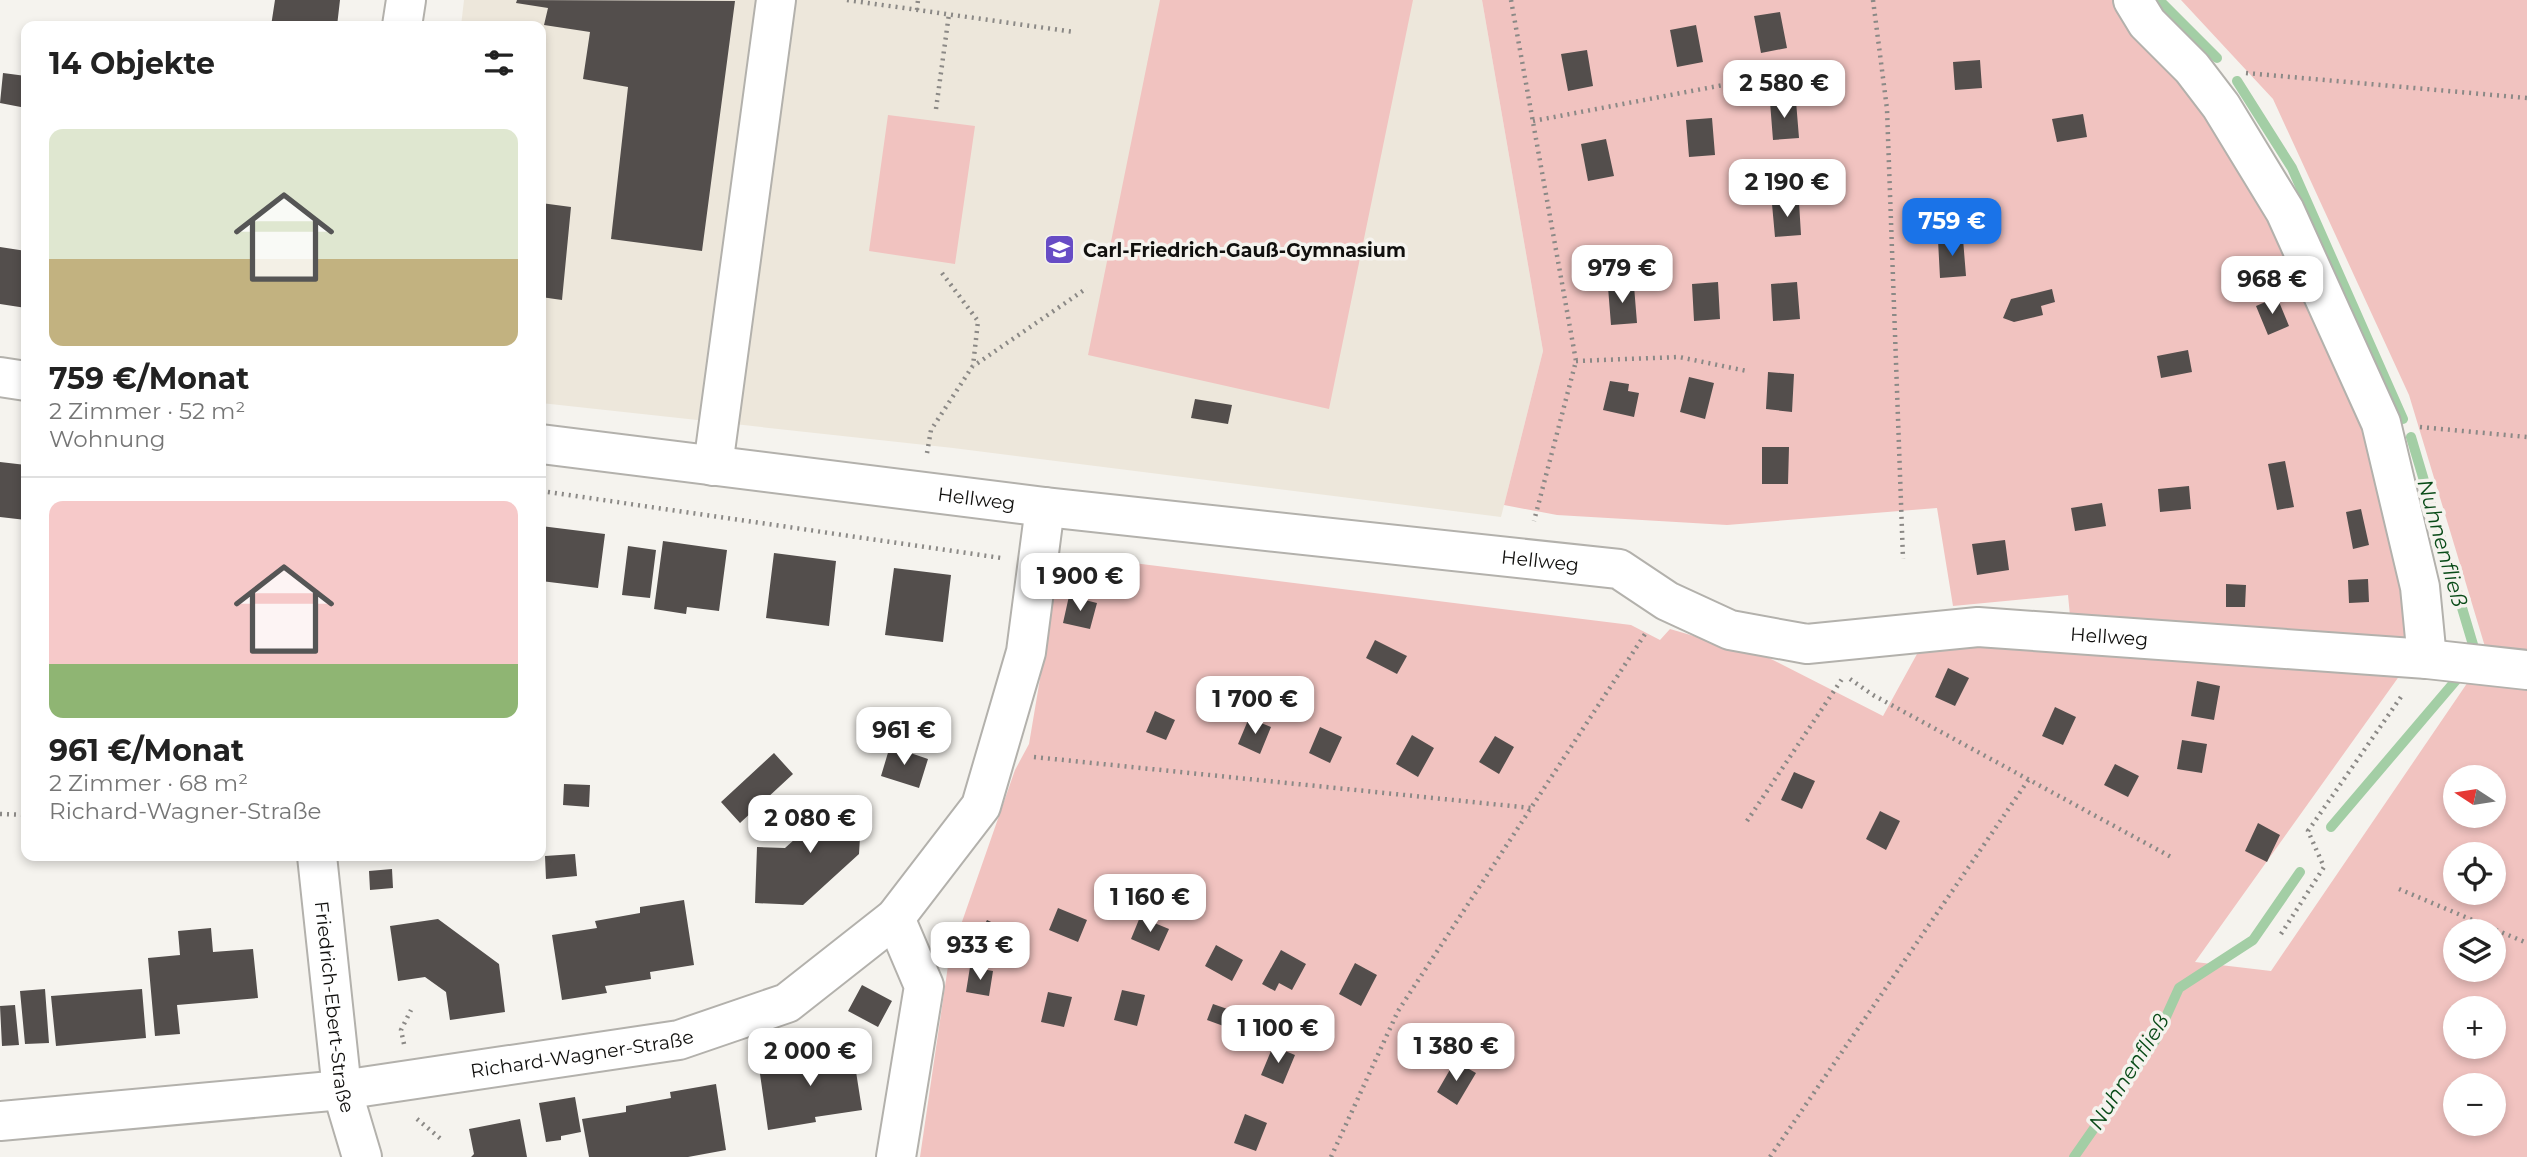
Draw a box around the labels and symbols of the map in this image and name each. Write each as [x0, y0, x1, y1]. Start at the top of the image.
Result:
pin: 2 580 € [1719, 60, 1849, 120]
pin: 2 190 € [1722, 160, 1852, 219]
pin: 759 € [1903, 198, 2001, 258]
school or university icon: Carl-Friedrich-Gauß-Gymnasium [1043, 233, 1077, 267]
place label: Carl-Friedrich-Gauß-Gymnasium [1083, 239, 1406, 262]
pin: 979 € [1573, 246, 1671, 305]
pin: 968 € [2223, 256, 2321, 316]
water label: Nuhnenfließ [2412, 476, 2473, 610]
street label: Hellweg [936, 483, 1017, 515]
street label: Hellweg [1500, 545, 1580, 577]
pin: 1 900 € [1015, 554, 1145, 613]
street label: Hellweg [2069, 623, 2149, 651]
pin: 1 700 € [1190, 676, 1320, 736]
pin: 961 € [855, 708, 953, 767]
north arrow [2443, 765, 2506, 828]
pin: 2 080 € [745, 796, 875, 855]
pin: 1 160 € [1085, 874, 1215, 934]
street label: Friedrich-Ebert-Straße [310, 900, 359, 1116]
pin: 933 € [931, 922, 1029, 982]
pin: 1 100 € [1213, 1006, 1343, 1065]
water label: Nuhnenfließ [2083, 1009, 2174, 1134]
pin: 1 380 € [1391, 1024, 1521, 1083]
street label: Richard-Wagner-Straße [469, 1025, 697, 1083]
pin: 2 000 € [745, 1028, 875, 1088]

